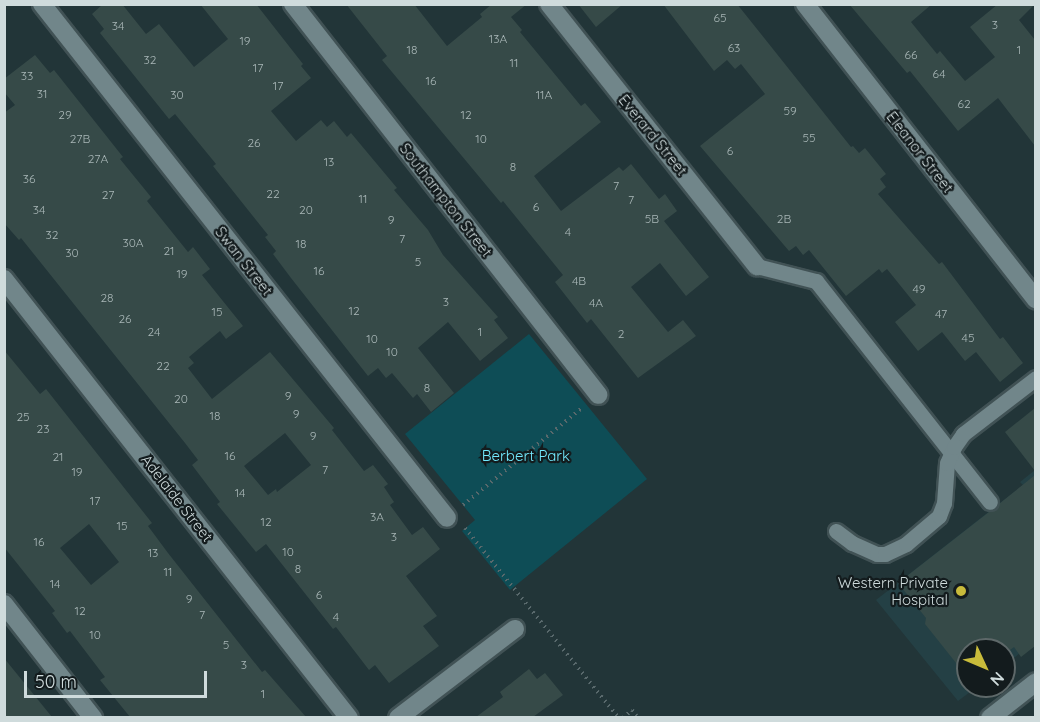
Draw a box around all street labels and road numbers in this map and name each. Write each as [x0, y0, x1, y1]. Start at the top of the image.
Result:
street label: Everard Street [615, 91, 691, 179]
street label: Eleanor Street [883, 108, 957, 196]
street label: Southampton Street [396, 140, 496, 260]
street label: Swan Street [211, 223, 277, 299]
street label: Adelaide Street [137, 451, 217, 545]

